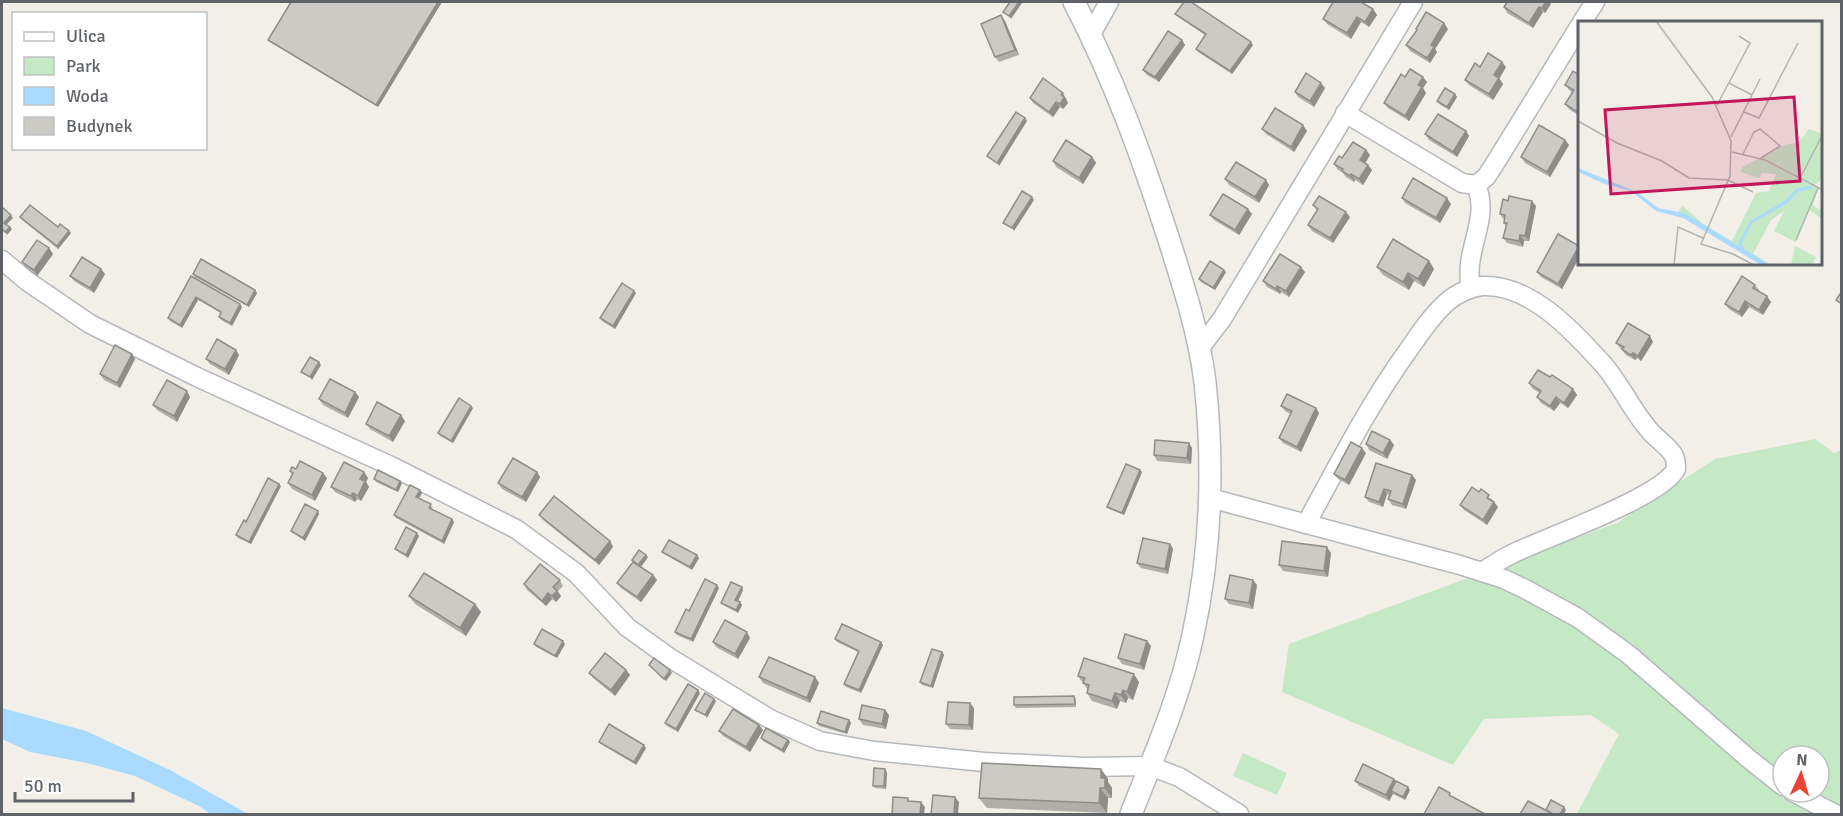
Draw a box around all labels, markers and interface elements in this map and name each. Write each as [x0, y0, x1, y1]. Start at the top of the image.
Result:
legend [12, 12, 207, 150]
inset map [1578, 21, 1822, 266]
text: Ulica [66, 25, 106, 47]
text: Park [66, 55, 101, 77]
text: Woda [66, 85, 109, 107]
text: Budynek [66, 115, 133, 137]
north arrow [1771, 744, 1831, 804]
text: N [1796, 750, 1808, 770]
scale bar [15, 765, 134, 803]
text: 50 m [24, 775, 62, 797]

